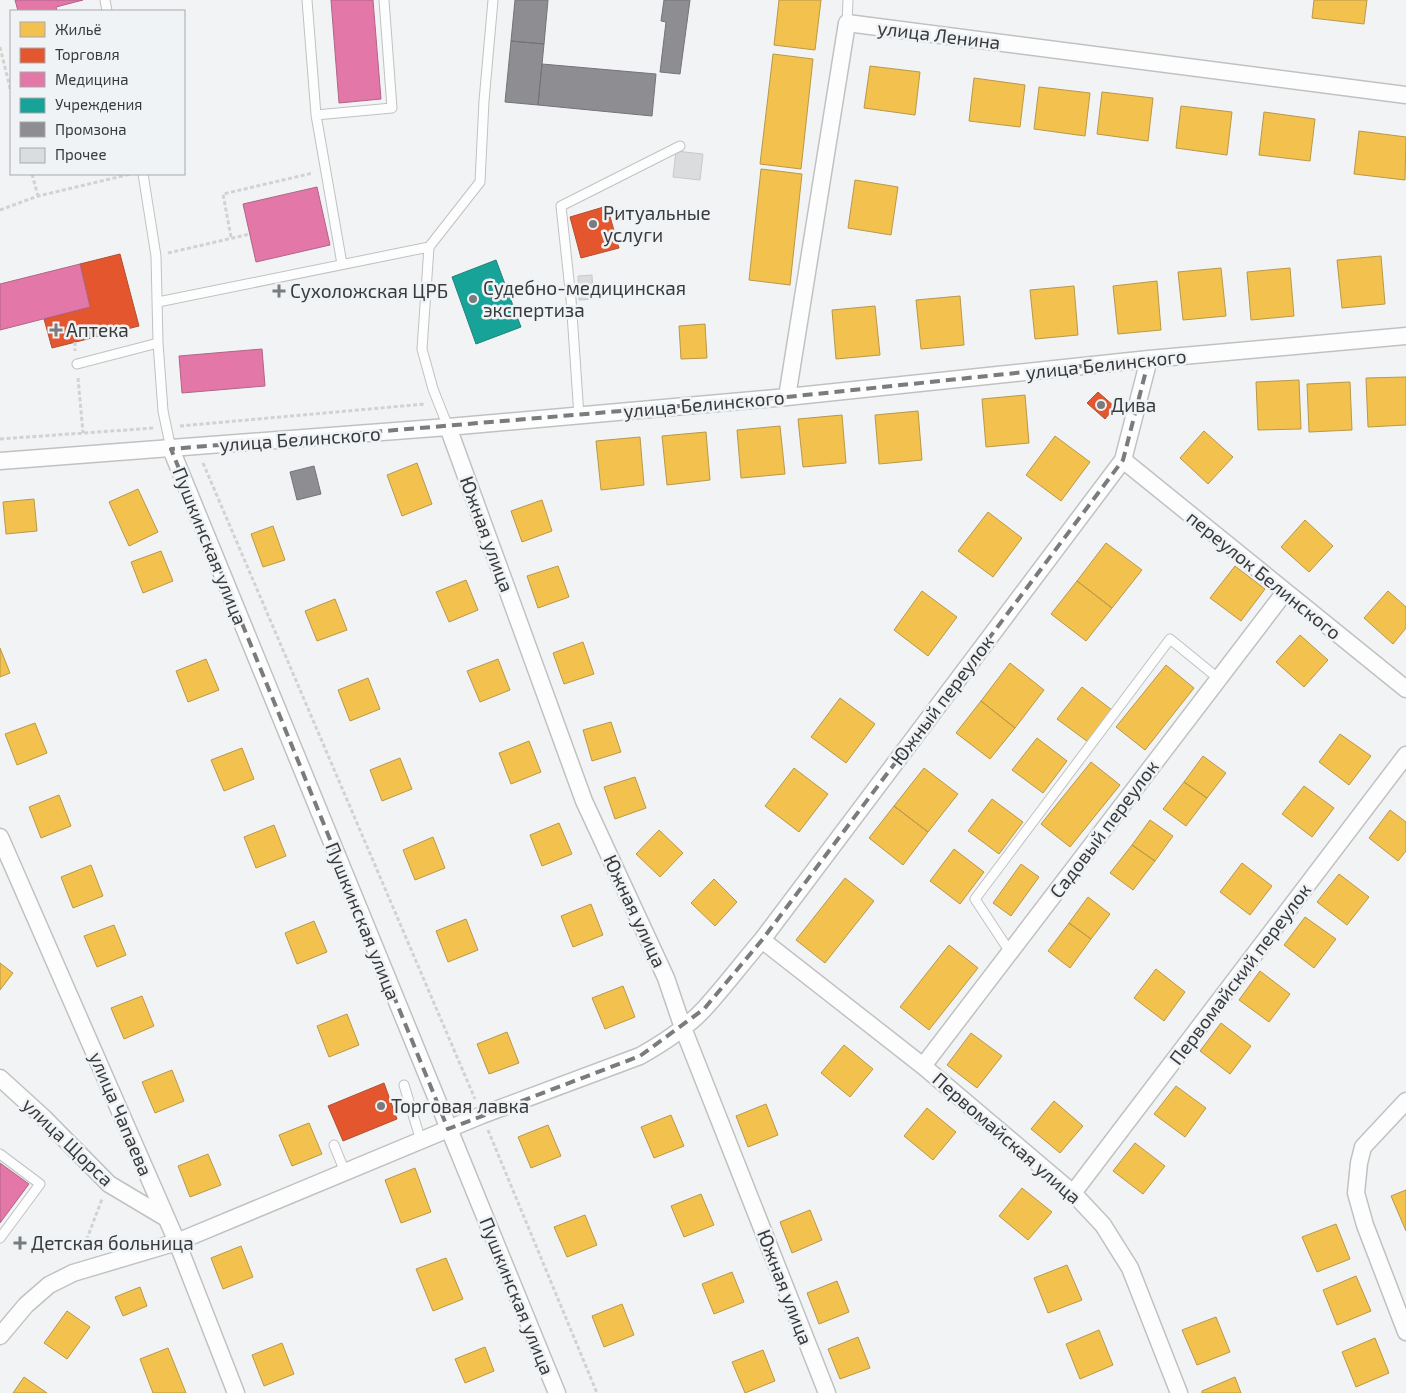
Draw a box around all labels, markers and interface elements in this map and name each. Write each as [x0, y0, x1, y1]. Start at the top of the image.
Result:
legend [10, 10, 185, 175]
street label: улица Ленина [876, 16, 1002, 54]
text: Жильё [55, 20, 102, 38]
text: Торговля [55, 45, 120, 63]
text: Медицина [55, 70, 128, 88]
text: Учреждения [55, 95, 142, 113]
text: Промзона [55, 120, 127, 138]
text: Прочее [55, 145, 107, 163]
place label: Ритуальные услуги [603, 201, 711, 247]
marker: Ритуальные услуги [587, 218, 599, 230]
place label: Судебно-медицинская экспертиза [483, 276, 686, 321]
place label: Сухоложская ЦРБ [290, 279, 448, 303]
marker: Сухоложская ЦРБ [272, 284, 286, 298]
marker: Судебно-медицинская экспертиза [467, 293, 479, 305]
place label: Аптека [66, 318, 129, 341]
marker: Аптека [50, 324, 62, 336]
street label: улица Белинского [1024, 344, 1188, 384]
street label: улица Белинского [622, 385, 786, 423]
place label: Дива [1111, 393, 1156, 416]
marker: Дива [1095, 399, 1107, 411]
street label: улица Белинского [219, 421, 381, 457]
street label: Пушкинская улица [167, 464, 253, 628]
street label: Южная улица [455, 473, 519, 595]
street label: переулок Белинского [1182, 505, 1346, 645]
street label: Южный переулок [885, 630, 999, 770]
street label: Садовый переулок [1044, 755, 1164, 903]
street label: Пушкинская улица [320, 839, 406, 1003]
street label: Южная улица [598, 851, 672, 971]
street label: Первомайский переулок [1164, 879, 1316, 1069]
street label: улица Чапаева [84, 1048, 158, 1180]
street label: Первомайская улица [928, 1067, 1086, 1209]
street label: улица Щорса [18, 1093, 118, 1191]
place label: Торговая лавка [391, 1094, 529, 1117]
marker: Торговая лавка [375, 1100, 387, 1112]
street label: Пушкинская улица [474, 1214, 560, 1378]
street label: Южная улица [752, 1226, 818, 1348]
place label: Детская больница [31, 1231, 194, 1254]
marker: Детская больница [13, 1236, 27, 1250]

